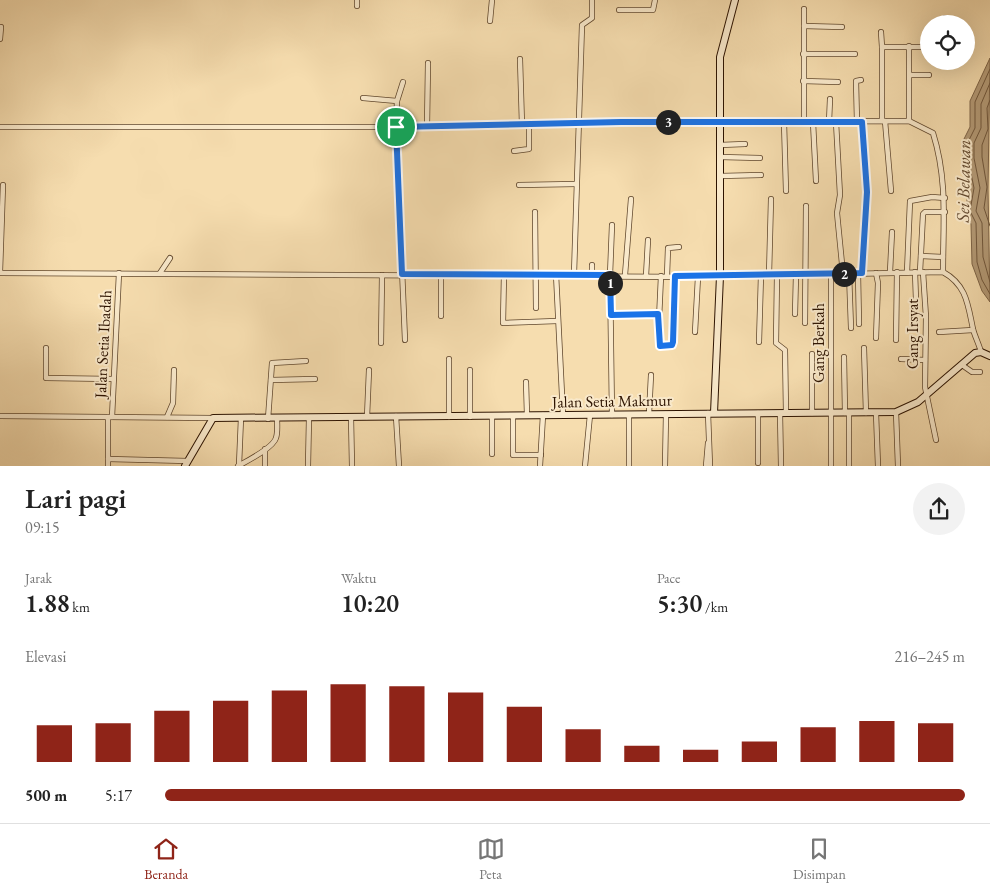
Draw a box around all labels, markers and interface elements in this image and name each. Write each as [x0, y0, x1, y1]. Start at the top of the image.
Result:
map controls [920, 15, 975, 70]
button: locate [920, 15, 975, 70]
pin [375, 106, 417, 148]
pin: 3 [656, 110, 680, 134]
icon: arrive [382, 113, 410, 141]
text: 3 [665, 113, 672, 131]
water label: Sei Belawan [951, 140, 975, 223]
pin: 2 [832, 262, 856, 286]
text: 2 [841, 265, 848, 283]
pin: 1 [598, 270, 622, 296]
text: 1 [607, 274, 614, 292]
street label: Jalan Setia Ibadah [90, 289, 116, 401]
street label: Gang Irsyat [902, 299, 923, 369]
street label: Gang Berkah [808, 303, 829, 383]
street label: Jalan Setia Makmur [550, 389, 673, 413]
text: Lari pagi [25, 480, 126, 516]
button: share [913, 483, 965, 535]
text: 09:15 [25, 517, 60, 538]
text: Jarak [25, 569, 52, 587]
text: Waktu [341, 569, 376, 587]
text: Pace [657, 569, 681, 587]
text: 1.88 [25, 587, 70, 619]
text: 10:20 [341, 587, 399, 619]
text: 5:30 [657, 587, 702, 619]
text: km [70, 598, 90, 616]
text: /km [702, 598, 728, 616]
text: Elevasi [25, 646, 66, 667]
text: 216–245 m [894, 646, 965, 667]
text: 500 m [25, 785, 67, 806]
text: 5:17 [105, 785, 132, 806]
tab: Beranda [144, 835, 188, 883]
tab: Peta [477, 835, 505, 883]
tab: Disimpan [793, 835, 846, 883]

